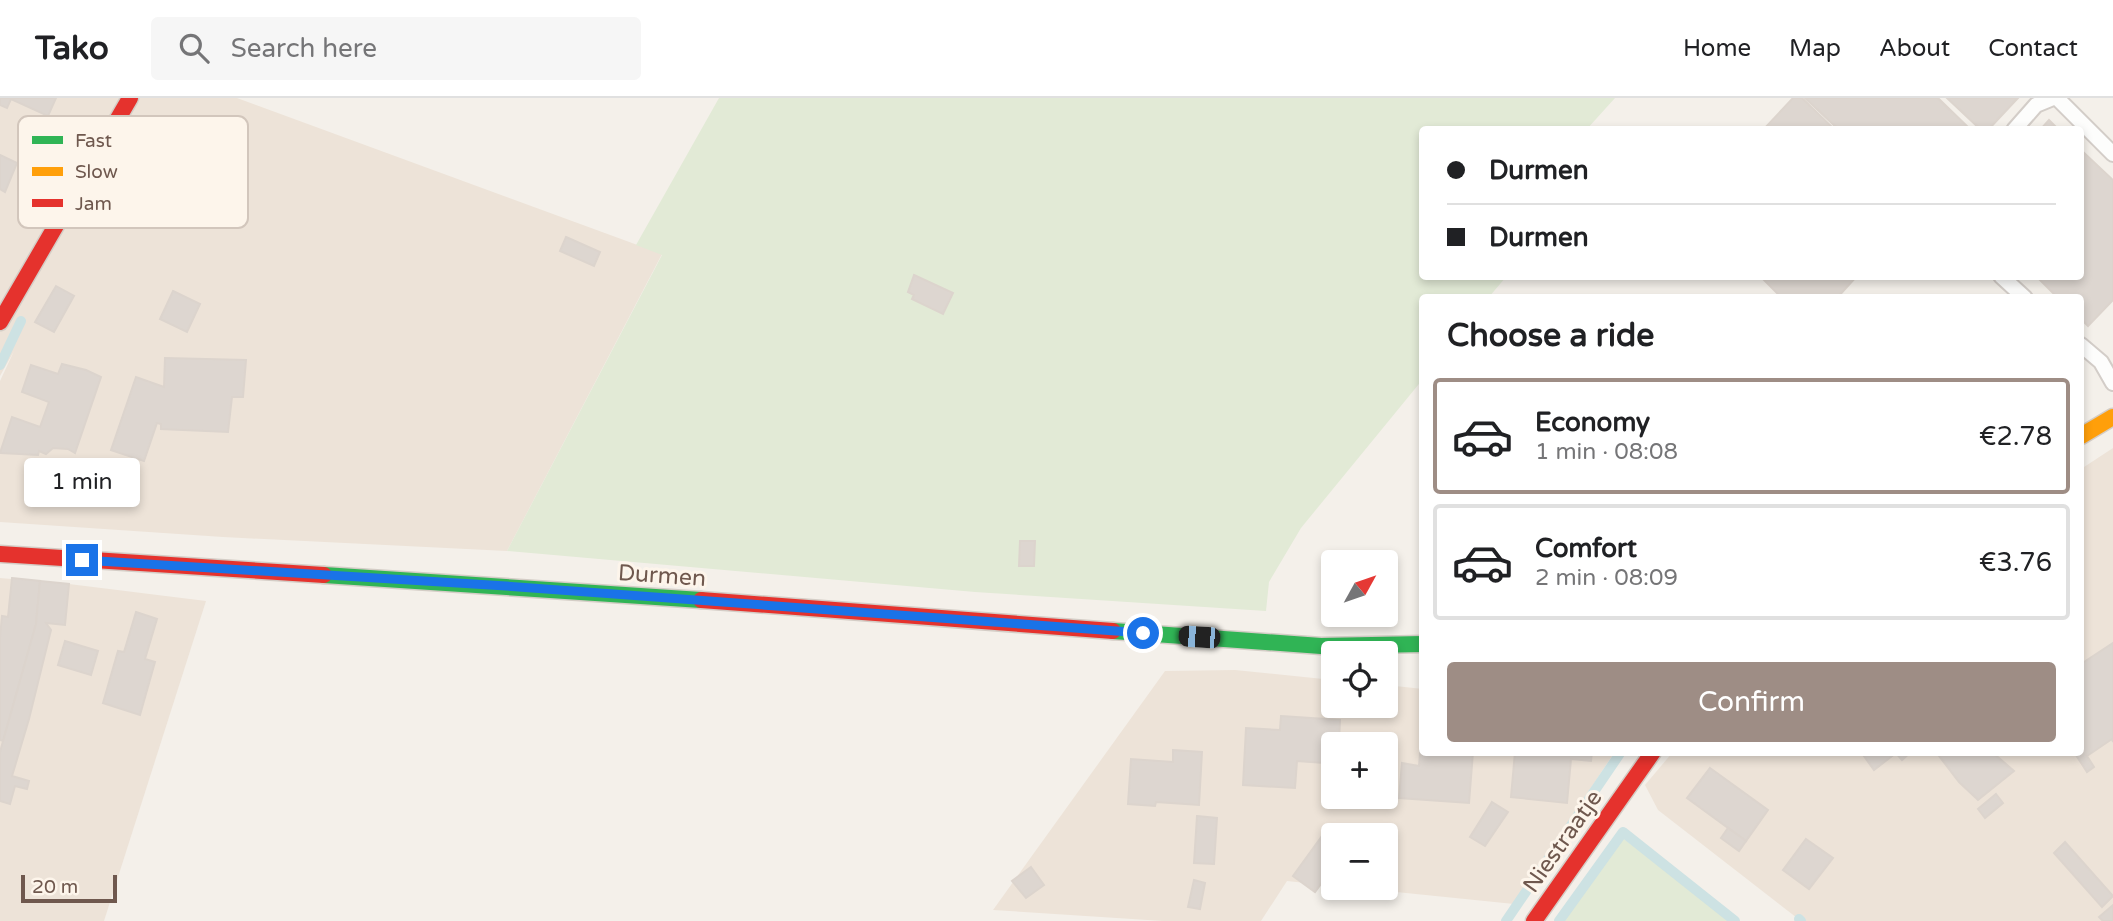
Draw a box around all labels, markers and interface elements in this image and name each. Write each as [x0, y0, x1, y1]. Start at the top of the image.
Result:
search box [151, 17, 641, 80]
text: Tako [35, 29, 109, 68]
icon: search [175, 29, 213, 67]
text: Search here [231, 33, 377, 64]
text: Home [1683, 34, 1751, 63]
text: Map [1789, 34, 1841, 63]
text: About [1879, 34, 1950, 63]
text: Contact [1988, 34, 2078, 63]
legend [18, 116, 248, 228]
text: Fast [75, 130, 112, 152]
text: Durmen [1489, 155, 1589, 186]
text: Slow [75, 161, 118, 183]
text: Jam [75, 193, 112, 215]
text: Durmen [1489, 222, 1589, 253]
text: Choose a ride [1447, 317, 1654, 355]
icon: car [1451, 405, 1514, 468]
text: Economy [1535, 407, 1650, 438]
text: €2.78 [1979, 421, 2052, 452]
text: 1 min · 08:08 [1535, 438, 1678, 466]
callout: 1 min [24, 458, 140, 508]
text: 1 min [51, 468, 113, 496]
icon: car [1451, 531, 1514, 594]
text: Comfort [1535, 533, 1637, 564]
route end [66, 544, 98, 576]
text: €3.76 [1979, 547, 2052, 578]
north arrow [1321, 550, 1398, 626]
map controls [1321, 550, 1398, 900]
street label: Durmen [617, 559, 707, 593]
text: 2 min · 08:09 [1535, 564, 1678, 592]
route start [1127, 617, 1159, 649]
car [1178, 625, 1221, 649]
button: locate [1321, 641, 1398, 718]
button: Confirm [1447, 662, 2056, 742]
button: + [1321, 732, 1398, 809]
street label: Niestraatje [1517, 785, 1608, 898]
button: − [1321, 823, 1398, 900]
scale bar [21, 872, 117, 904]
text: 20 m [32, 876, 78, 898]

